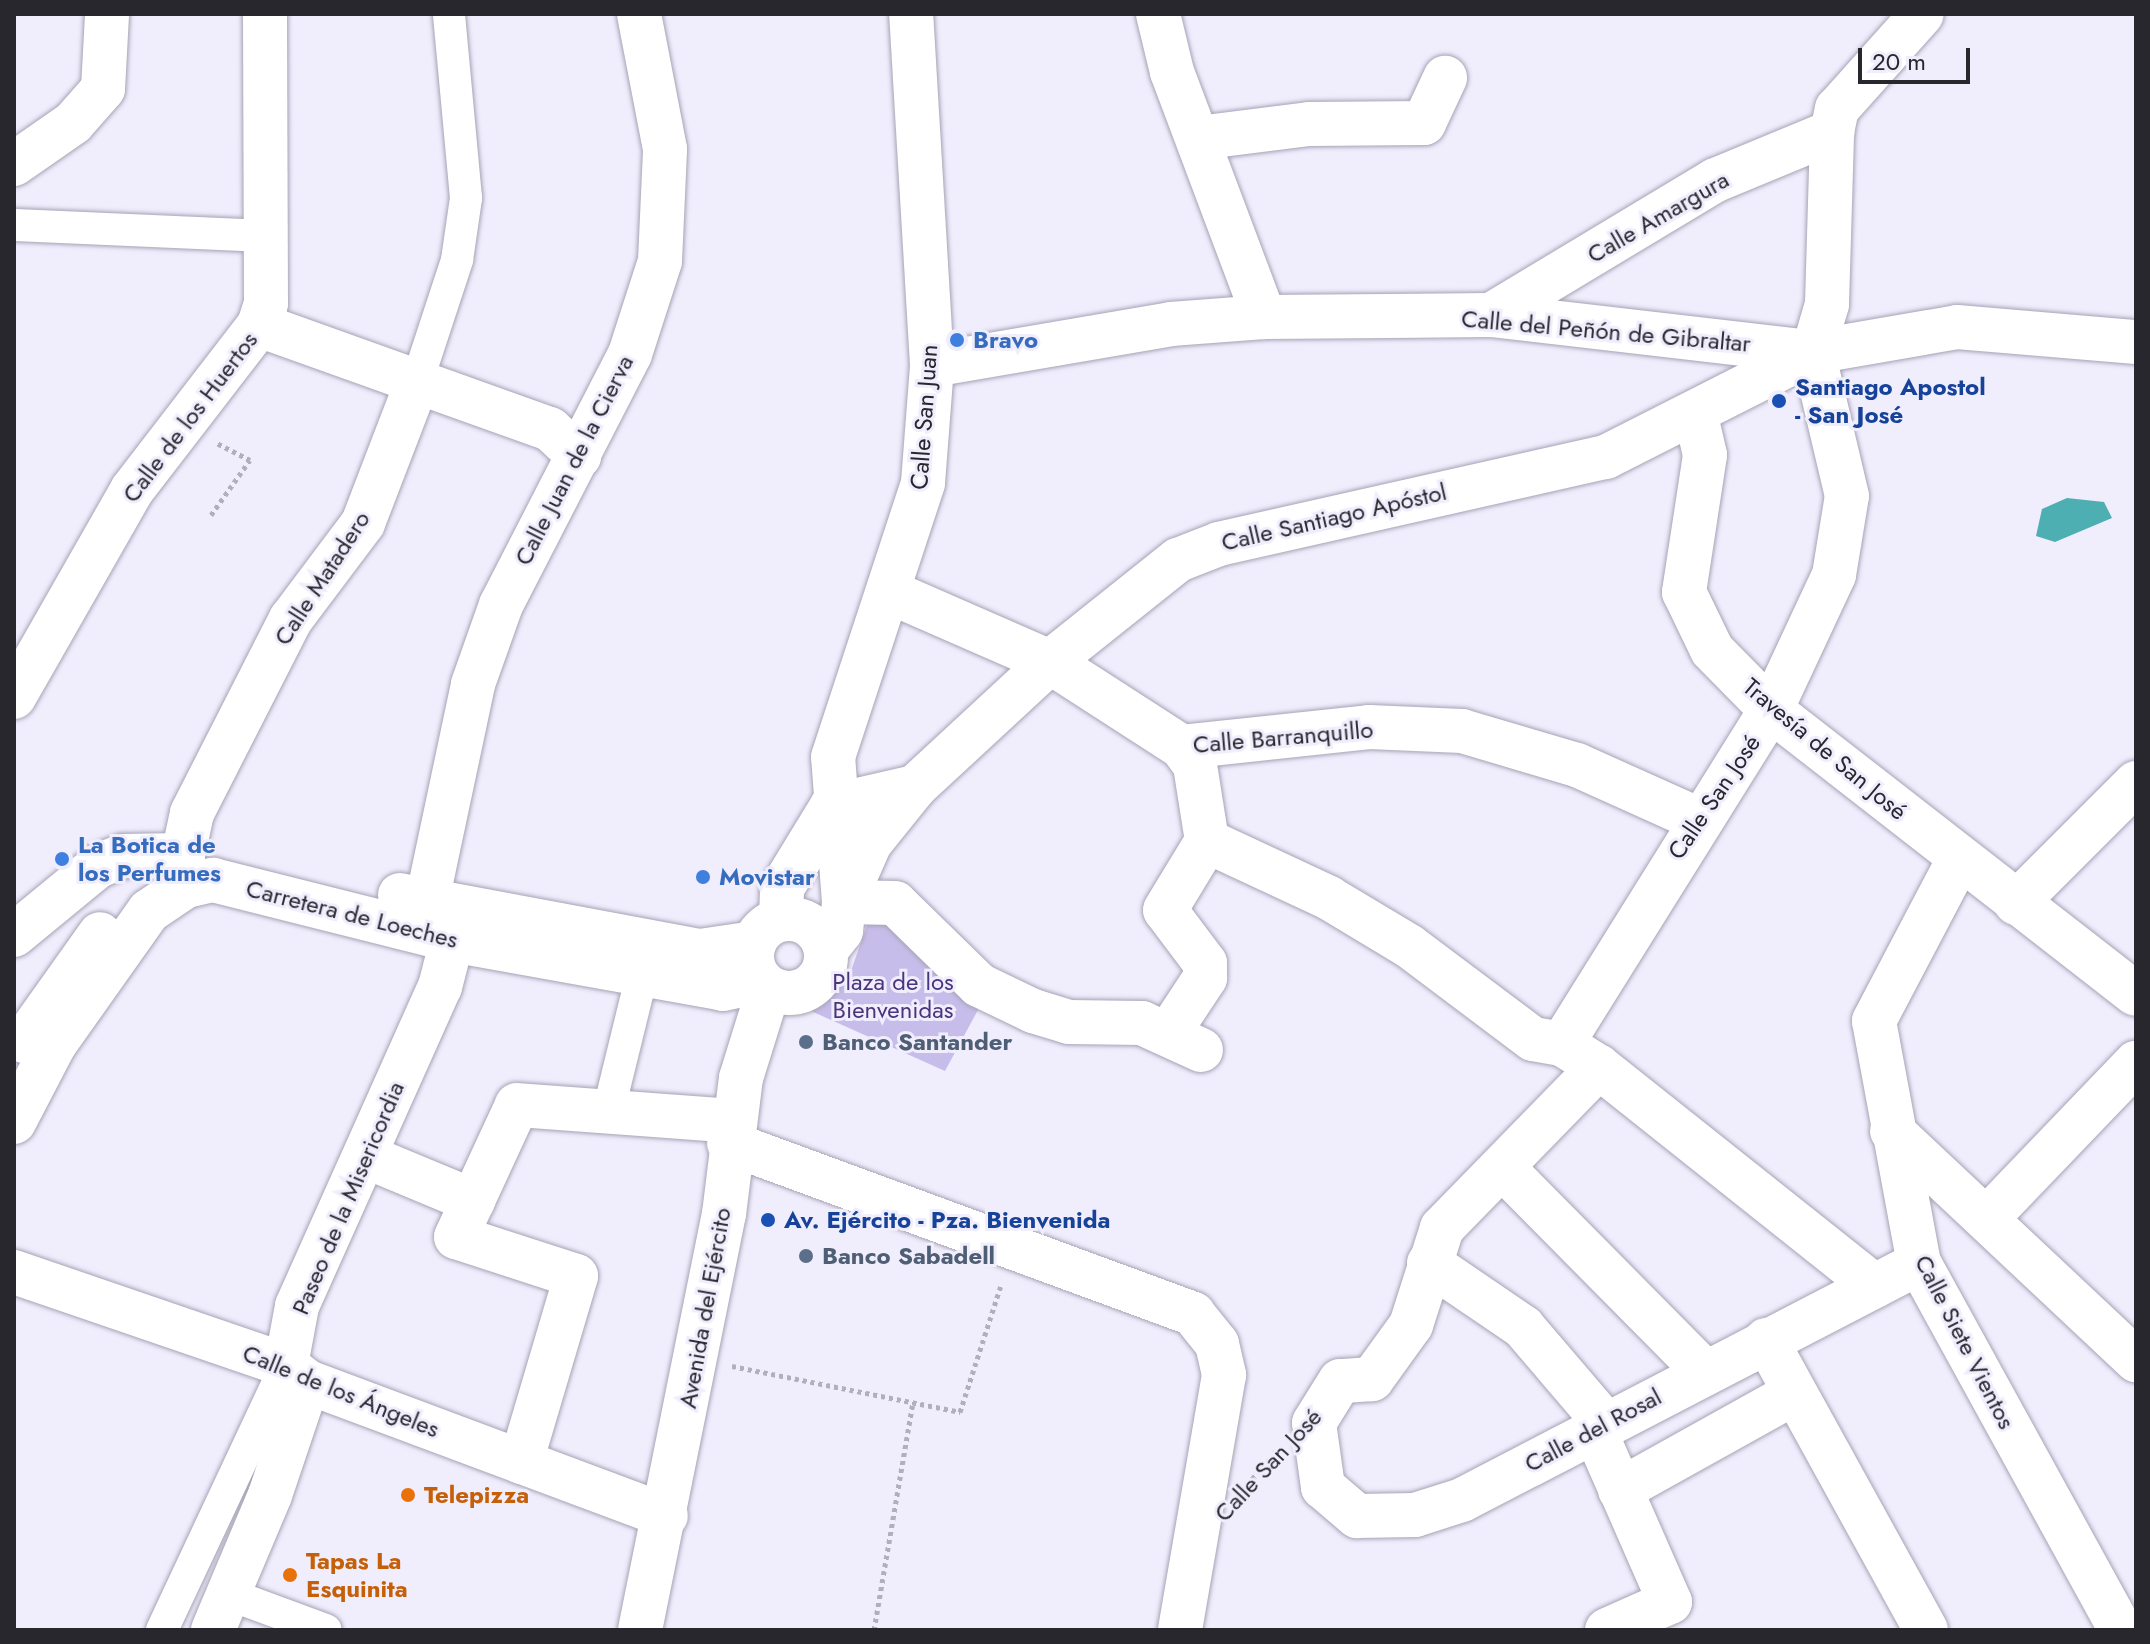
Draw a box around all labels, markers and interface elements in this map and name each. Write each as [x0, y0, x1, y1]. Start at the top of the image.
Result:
scale bar [1862, 32, 1974, 82]
text: 20 m [1872, 44, 1926, 79]
street label: Calle Amargura [1582, 165, 1734, 269]
street label: Calle del Peñón de Gibraltar [1460, 304, 1752, 358]
street label: Calle de los Huertos [116, 326, 264, 508]
place label: Bravo [973, 326, 1038, 354]
marker: Bravo [948, 331, 966, 349]
street label: Calle San Juan [905, 343, 943, 491]
street label: Calle Juan de la Cierva [509, 350, 639, 570]
place label: Santiago Apostol - San José [1795, 373, 1986, 429]
marker: Santiago Apostol - San José [1770, 392, 1788, 410]
street label: Calle Santiago Apóstol [1219, 477, 1449, 557]
street label: Calle Matadero [268, 506, 376, 650]
street label: Travesía de San José [1737, 672, 1913, 826]
street label: Calle Barranquillo [1192, 715, 1374, 759]
street label: Calle San José [1662, 729, 1766, 865]
place label: La Botica de los Perfumes [78, 831, 221, 887]
marker: La Botica de los Perfumes [53, 850, 71, 868]
place label: Movistar [719, 863, 815, 891]
marker: Movistar [694, 868, 712, 886]
street label: Carretera de Loeches [243, 874, 461, 954]
park label: Plaza de los Bienvenidas [832, 968, 954, 1024]
place label: Banco Santander [822, 1028, 1012, 1056]
marker: Banco Santander [797, 1033, 815, 1051]
street label: Paseo de la Misericordia [286, 1077, 410, 1319]
street label: Avenida del Ejército [673, 1205, 737, 1411]
place label: Av. Ejército - Pza. Bienvenida [784, 1206, 1110, 1234]
marker: Av. Ejército - Pza. Bienvenida [759, 1211, 777, 1229]
place label: Banco Sabadell [822, 1242, 995, 1270]
marker: Banco Sabadell [797, 1247, 815, 1265]
street label: Calle Siete Vientos [1909, 1250, 2021, 1434]
street label: Calle de los Ángeles [239, 1338, 443, 1444]
street label: Calle del Rosal [1520, 1382, 1666, 1478]
street label: Calle San José [1208, 1403, 1328, 1527]
place label: Telepizza [424, 1481, 529, 1509]
marker: Telepizza [399, 1486, 417, 1504]
place label: Tapas La Esquinita [306, 1547, 408, 1603]
marker: Tapas La Esquinita [281, 1566, 299, 1584]

